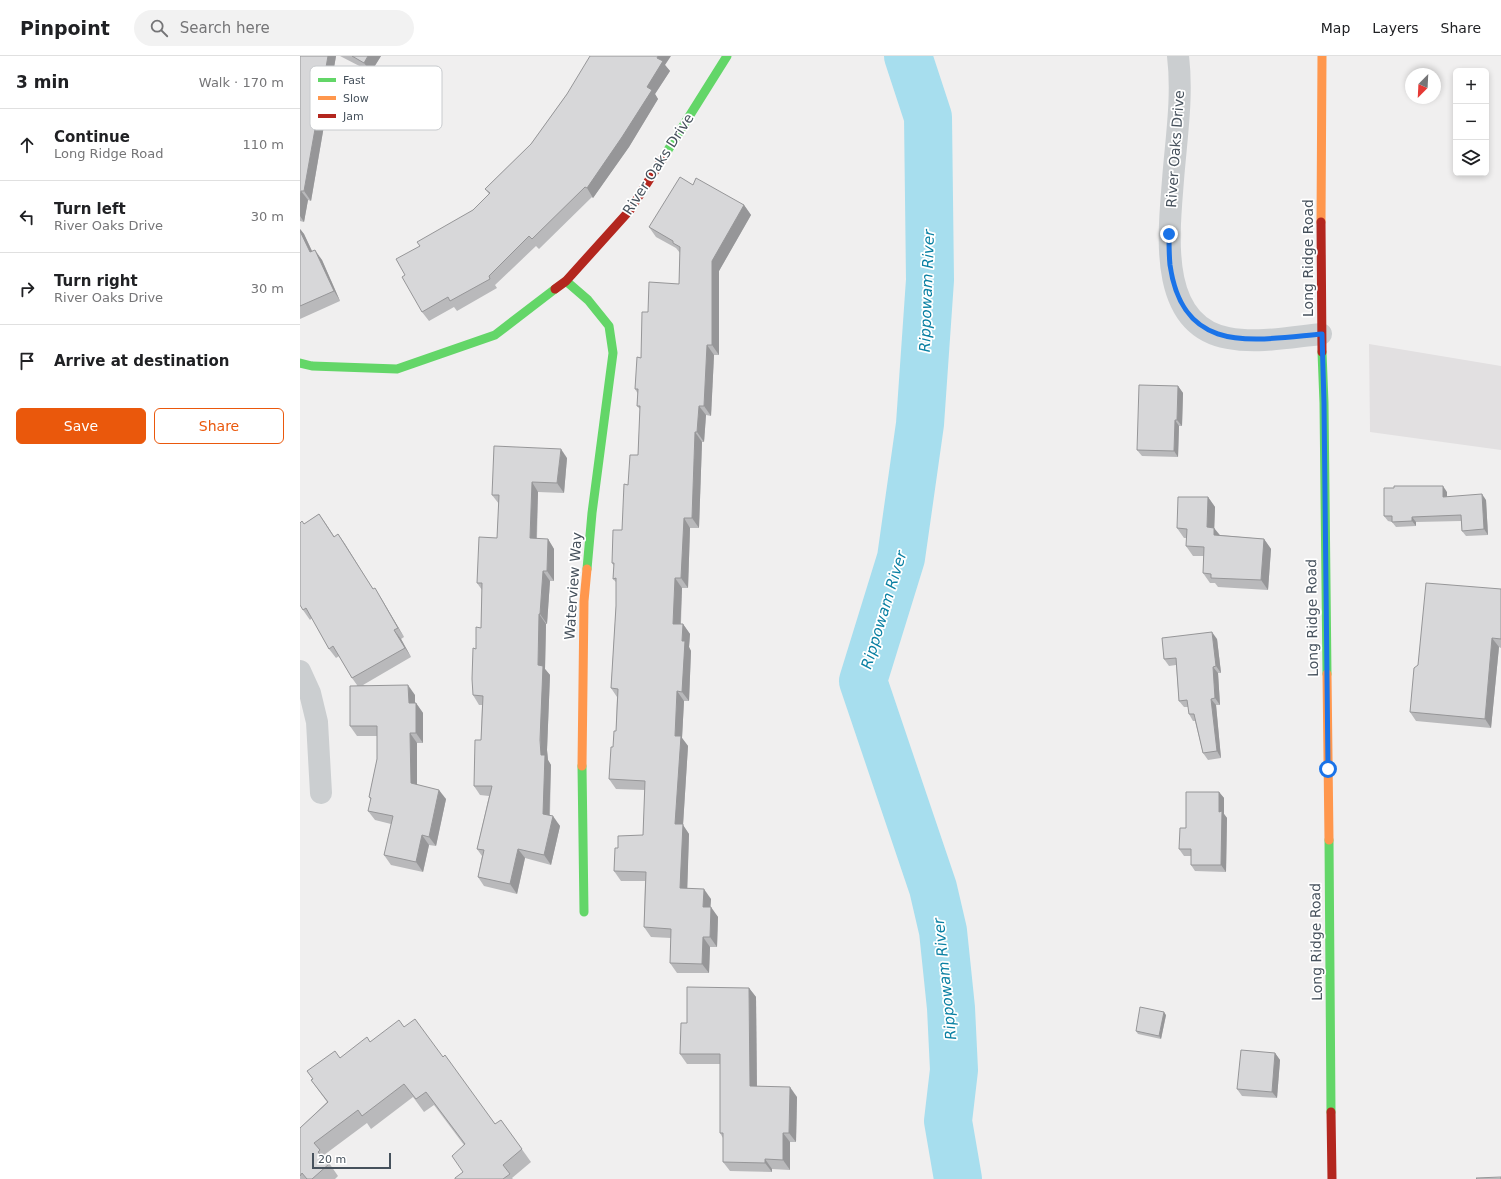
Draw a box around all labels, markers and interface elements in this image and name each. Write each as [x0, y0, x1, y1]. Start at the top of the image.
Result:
search box [134, 10, 414, 46]
text: Pinpoint [20, 17, 110, 39]
icon: search [148, 17, 170, 39]
text: Search here [180, 19, 270, 37]
text: Map [1321, 20, 1350, 36]
text: Layers [1372, 20, 1419, 36]
text: Share [1441, 20, 1481, 36]
legend [310, 66, 442, 130]
north arrow [1405, 68, 1441, 104]
map controls [1453, 68, 1489, 176]
button: + [1453, 68, 1489, 104]
text: 3 min [16, 72, 69, 92]
text: Fast [343, 74, 366, 87]
text: Walk · 170 m [199, 75, 284, 90]
street label: River Oaks Drive [1163, 90, 1187, 208]
text: Slow [343, 92, 369, 105]
button: − [1453, 104, 1489, 140]
text: Jam [342, 110, 364, 123]
street label: River Oaks Drive [619, 110, 697, 218]
text: Continue [54, 128, 130, 146]
icon: ahead [16, 134, 38, 156]
text: 110 m [242, 137, 284, 152]
button: layers [1453, 140, 1489, 176]
text: Long Ridge Road [54, 146, 164, 161]
street label: Long Ridge Road [1300, 199, 1316, 317]
text: Turn left [54, 200, 126, 218]
icon: left [16, 206, 38, 228]
text: 30 m [251, 209, 284, 224]
text: River Oaks Drive [54, 218, 163, 233]
route end [1160, 225, 1178, 243]
water label: Rippowam River [916, 229, 938, 353]
text: Turn right [54, 272, 138, 290]
icon: right [16, 278, 38, 300]
text: 30 m [251, 281, 284, 296]
text: River Oaks Drive [54, 290, 163, 305]
icon: arrive [16, 350, 38, 372]
text: Arrive at destination [54, 352, 229, 370]
button: Save [16, 408, 146, 444]
button: Share [154, 408, 284, 444]
street label: Waterview Way [561, 532, 585, 640]
water label: Rippowam River [857, 548, 911, 671]
street label: Long Ridge Road [1303, 559, 1321, 677]
route start [1319, 760, 1337, 778]
street label: Long Ridge Road [1307, 883, 1325, 1001]
water label: Rippowam River [930, 916, 960, 1041]
scale bar [312, 1151, 391, 1170]
text: 20 m [318, 1153, 346, 1166]

